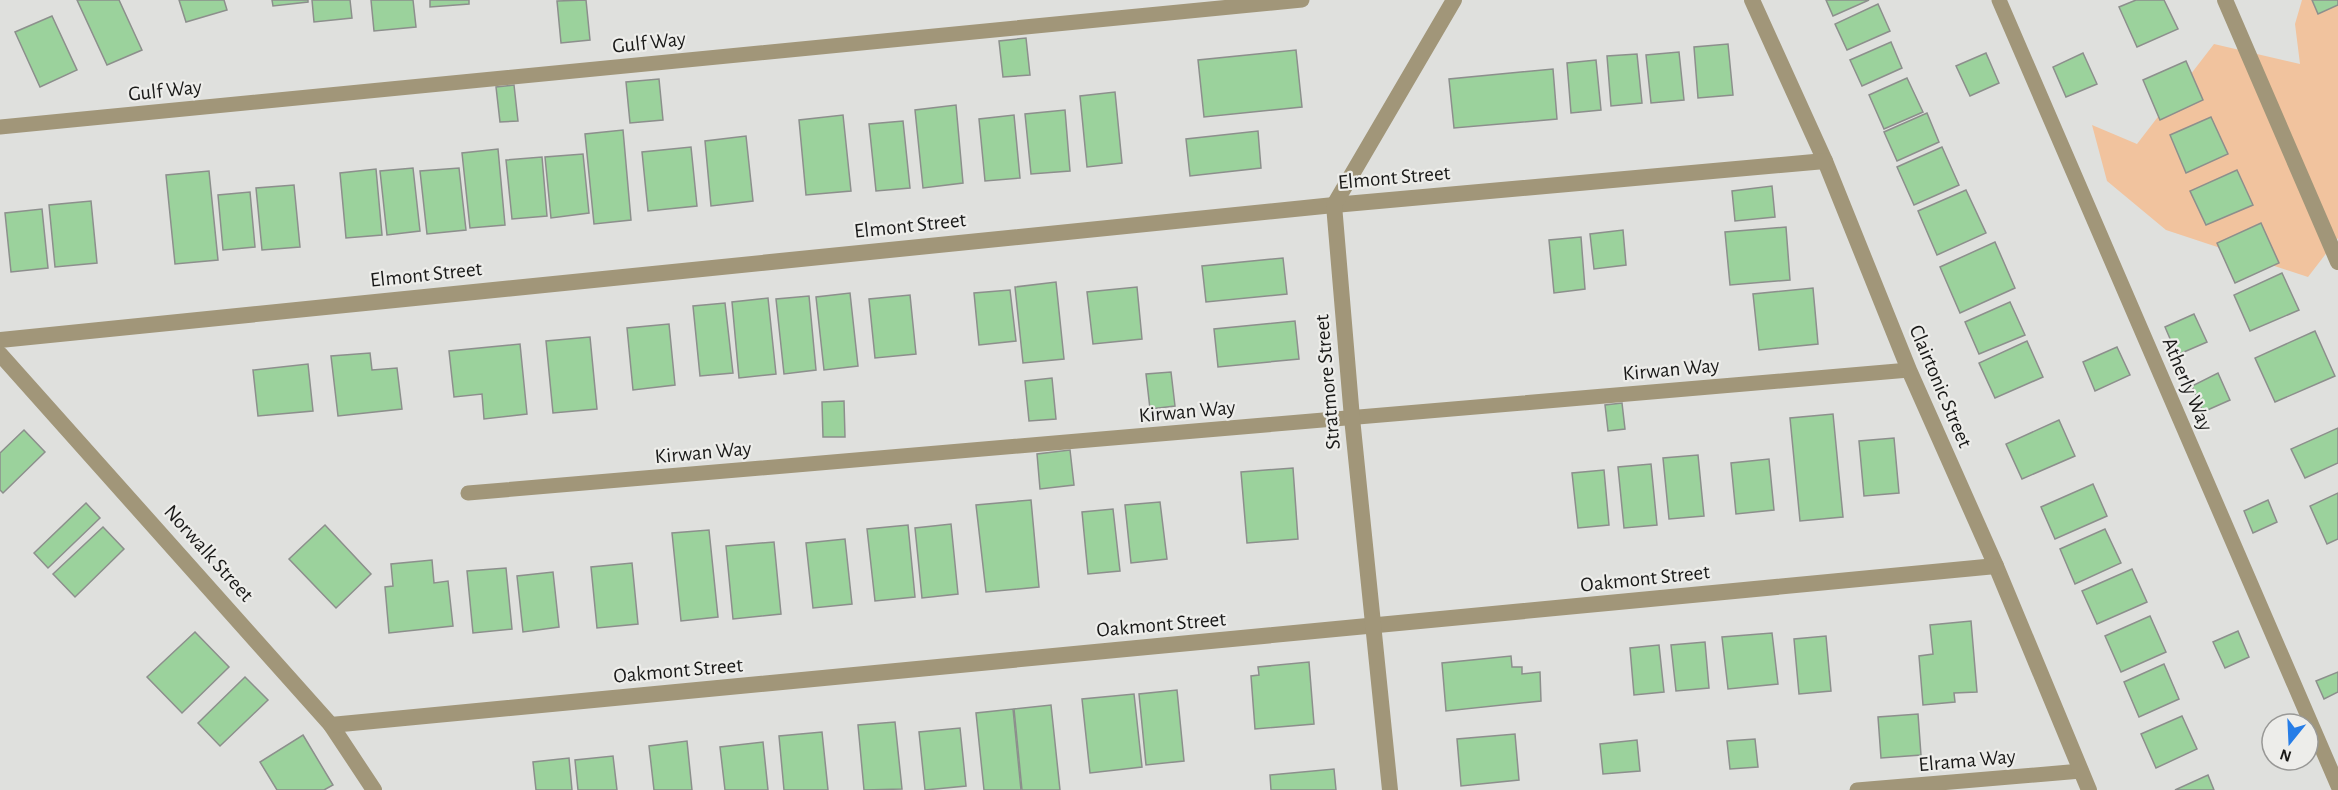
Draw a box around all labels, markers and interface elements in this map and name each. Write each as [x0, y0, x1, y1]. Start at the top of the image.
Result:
street label: Gulf Way [611, 28, 687, 57]
street label: Gulf Way [127, 76, 203, 105]
street label: Elmont Street [1337, 162, 1451, 193]
street label: Elmont Street [853, 209, 967, 242]
street label: Elmont Street [369, 258, 483, 291]
street label: Stratmore Street [1311, 313, 1344, 451]
street label: Clairtonic Street [1905, 322, 1976, 451]
street label: Atherly Way [2158, 334, 2217, 434]
street label: Kirwan Way [1622, 355, 1720, 384]
street label: Kirwan Way [1138, 397, 1236, 426]
street label: Kirwan Way [654, 438, 752, 467]
street label: Norwalk Street [160, 501, 258, 606]
street label: Oakmont Street [1579, 561, 1711, 596]
street label: Oakmont Street [1095, 608, 1227, 641]
street label: Oakmont Street [612, 654, 744, 687]
north arrow [2260, 712, 2320, 772]
street label: Elrama Way [1918, 746, 2016, 775]
text: N [2278, 746, 2293, 765]

